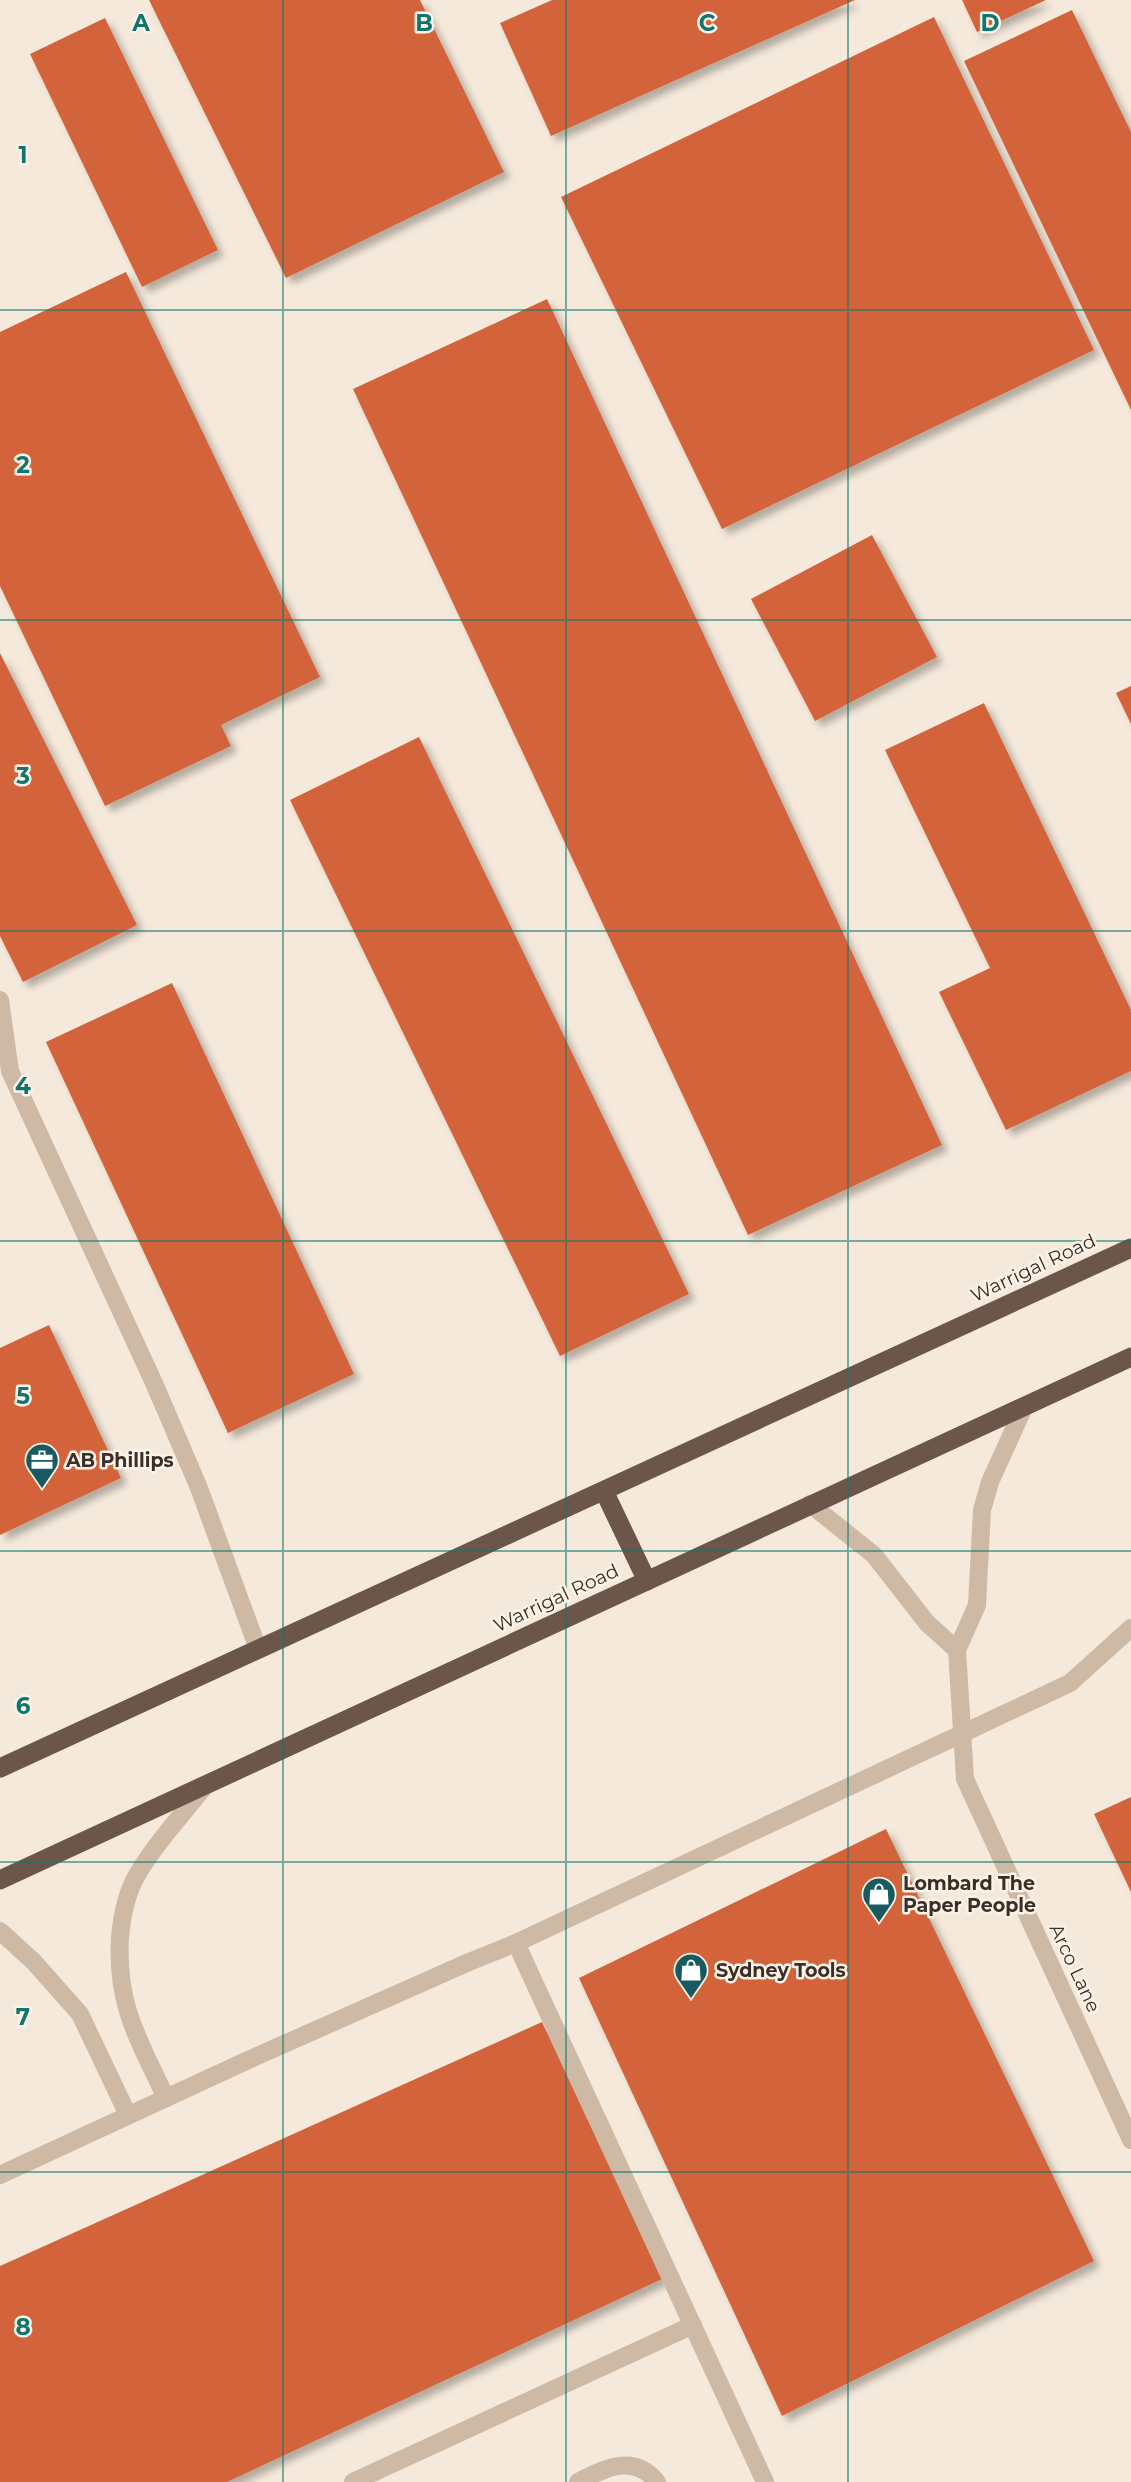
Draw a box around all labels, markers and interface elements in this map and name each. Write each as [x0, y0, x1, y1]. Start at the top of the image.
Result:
text: A [131, 9, 150, 37]
text: B [415, 9, 433, 37]
text: C [699, 9, 716, 37]
text: D [981, 9, 1000, 37]
text: 1 [18, 141, 28, 169]
text: 2 [16, 451, 30, 479]
text: 3 [15, 762, 30, 790]
text: 4 [15, 1072, 31, 1100]
street label: Warrigal Road [967, 1229, 1099, 1307]
text: 5 [16, 1382, 30, 1410]
office icon: AB Phillips [23, 1441, 61, 1490]
place label: AB Phillips [65, 1449, 174, 1472]
street label: Warrigal Road [490, 1559, 622, 1637]
text: 6 [16, 1692, 31, 1720]
place label: Lombard The Paper People [903, 1872, 1036, 1917]
shop icon: Lombard The Paper People [860, 1875, 898, 1924]
street label: Arco Lane [1044, 1920, 1106, 2016]
shop icon: Sydney Tools [672, 1951, 710, 2000]
place label: Sydney Tools [716, 1959, 846, 1982]
text: 7 [16, 2003, 30, 2031]
text: 8 [15, 2313, 31, 2341]

